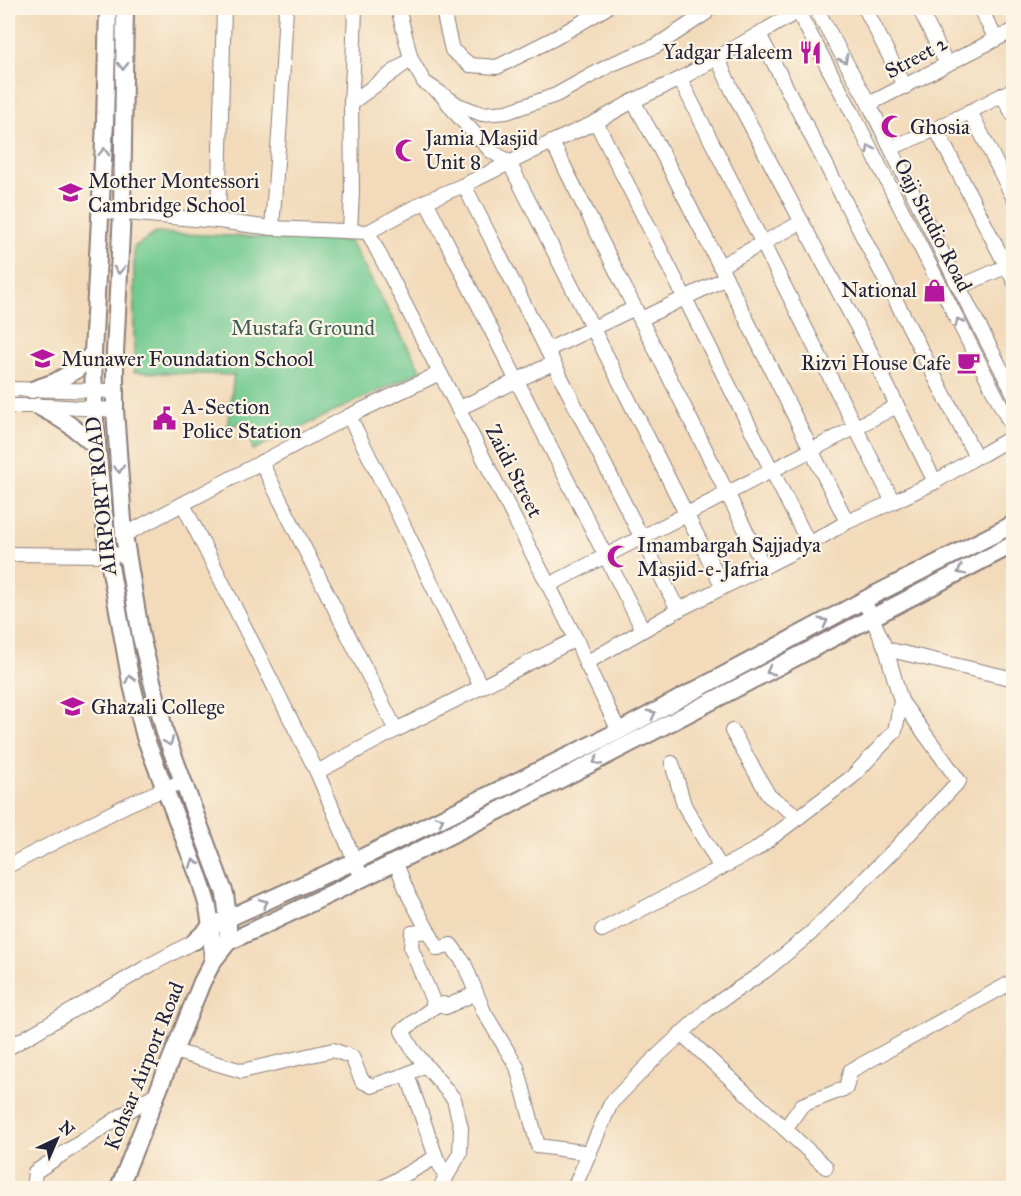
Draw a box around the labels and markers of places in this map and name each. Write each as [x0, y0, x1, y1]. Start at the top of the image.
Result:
place label: Yadgar Haleem [663, 39, 793, 65]
restaurant icon: Yadgar Haleem [798, 39, 824, 65]
mosque icon: Ghosia [879, 114, 905, 140]
place label: Ghosia [910, 114, 970, 140]
place label: Jamia Masjid Unit 8 [423, 125, 539, 175]
mosque icon: Jamia Masjid Unit 8 [394, 137, 420, 163]
place label: Mother Montessori Cambridge School [88, 168, 260, 218]
school or university icon: Mother Montessori Cambridge School [57, 180, 83, 206]
place label: National [841, 277, 917, 303]
shop icon: National [922, 277, 948, 303]
school or university icon: Munawer Foundation School [30, 346, 56, 372]
place label: Munawer Foundation School [61, 346, 314, 372]
place label: Rizvi House Cafe [801, 350, 951, 376]
cafe icon: Rizvi House Cafe [956, 350, 982, 376]
place label: A-Section Police Station [181, 394, 301, 444]
public building icon: A-Section Police Station [151, 406, 177, 432]
place label: Imambargah Sajjadya Masjid-e-Jafria [637, 532, 821, 582]
mosque icon: Imambargah Sajjadya Masjid-e-Jafria [606, 544, 632, 570]
school or university icon: Ghazali College [60, 694, 86, 720]
place label: Ghazali College [91, 694, 225, 720]

